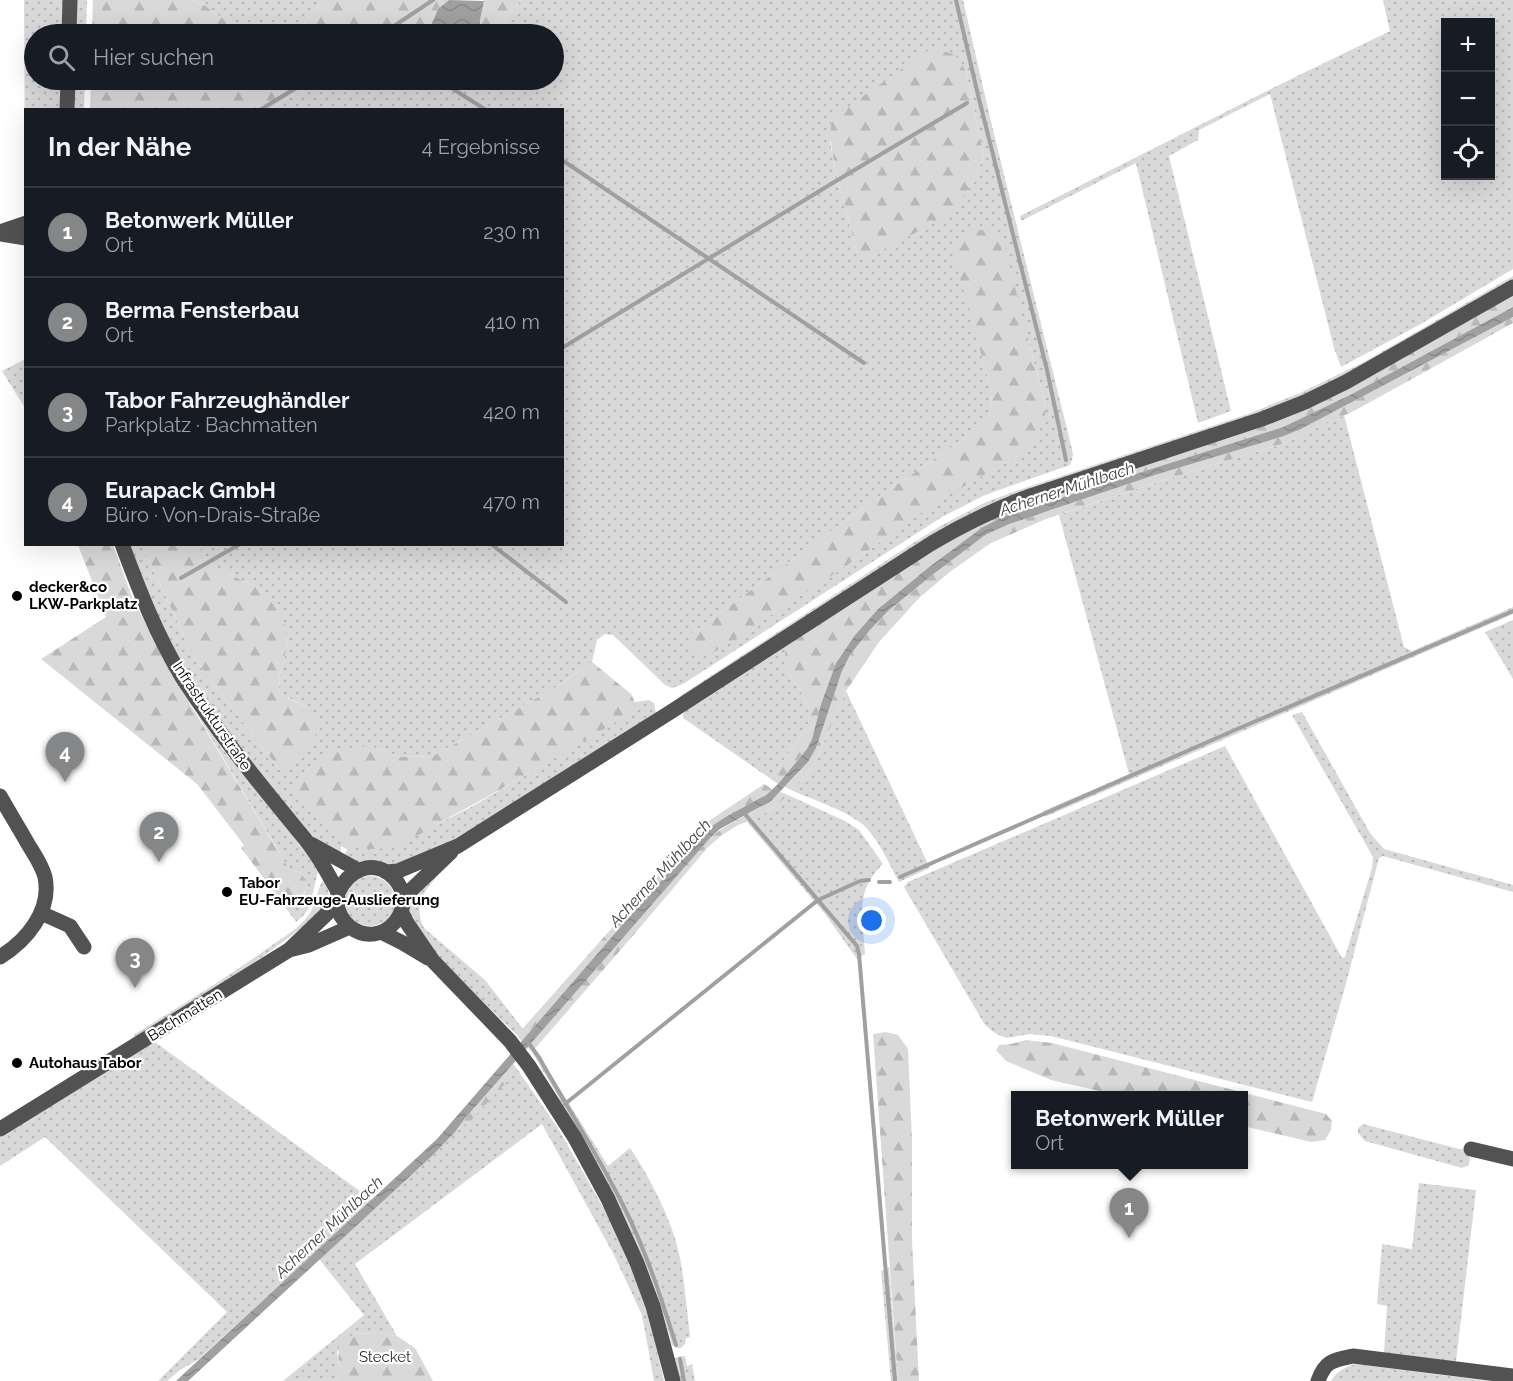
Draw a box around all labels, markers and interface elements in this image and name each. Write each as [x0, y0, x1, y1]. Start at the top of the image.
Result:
map controls [1441, 18, 1495, 180]
button: + [1441, 18, 1495, 72]
search box [24, 24, 564, 90]
icon: search [45, 41, 78, 74]
text: Hier suchen [93, 44, 214, 70]
button: − [1441, 72, 1495, 126]
button: locate [1441, 126, 1495, 180]
text: In der Nähe [48, 132, 191, 162]
text: 4 Ergebnisse [422, 135, 540, 159]
text: Betonwerk Müller [105, 207, 293, 233]
text: 1 [63, 220, 72, 244]
text: 230 m [483, 220, 540, 244]
text: Ort [105, 233, 134, 257]
text: Berma Fensterbau [105, 297, 299, 323]
text: 2 [62, 310, 73, 334]
text: 410 m [485, 310, 540, 334]
text: Ort [105, 323, 134, 347]
text: Tabor Fahrzeughändler [105, 387, 350, 413]
text: 3 [62, 400, 73, 424]
text: 420 m [483, 400, 540, 424]
text: Parkplatz · Bachmatten [105, 413, 318, 437]
water label: Acherner Mühlbach [996, 458, 1137, 520]
text: Eurapack GmbH [105, 477, 276, 503]
text: 4 [62, 490, 73, 514]
text: 470 m [483, 490, 540, 514]
text: Büro · Von-Drais-Straße [105, 503, 320, 527]
place label: decker&co LKW-Parkplatz [29, 578, 137, 613]
marker: decker&co LKW-Parkplatz [10, 589, 24, 603]
street label: Infrastrukturstraße [169, 658, 255, 774]
pin: 4 [46, 732, 84, 782]
pin: 2 [140, 812, 178, 862]
water label: Acherner Mühlbach [605, 815, 715, 932]
place label: Tabor EU-Fahrzeuge-Auslieferung [239, 874, 439, 909]
marker: Tabor EU-Fahrzeuge-Auslieferung [220, 885, 234, 899]
your location [857, 906, 886, 935]
pin: 3 [116, 938, 154, 988]
street label: Bachmatten [144, 985, 226, 1045]
place label: Autohaus Tabor [29, 1054, 142, 1072]
marker: Autohaus Tabor [10, 1056, 24, 1070]
popup [1011, 1091, 1248, 1169]
text: Betonwerk Müller [1035, 1105, 1224, 1131]
text: Ort [1035, 1131, 1064, 1155]
water label: Acherner Mühlbach [270, 1172, 387, 1282]
pin: 1 [1110, 1188, 1148, 1238]
park label: Stecket [359, 1348, 411, 1366]

